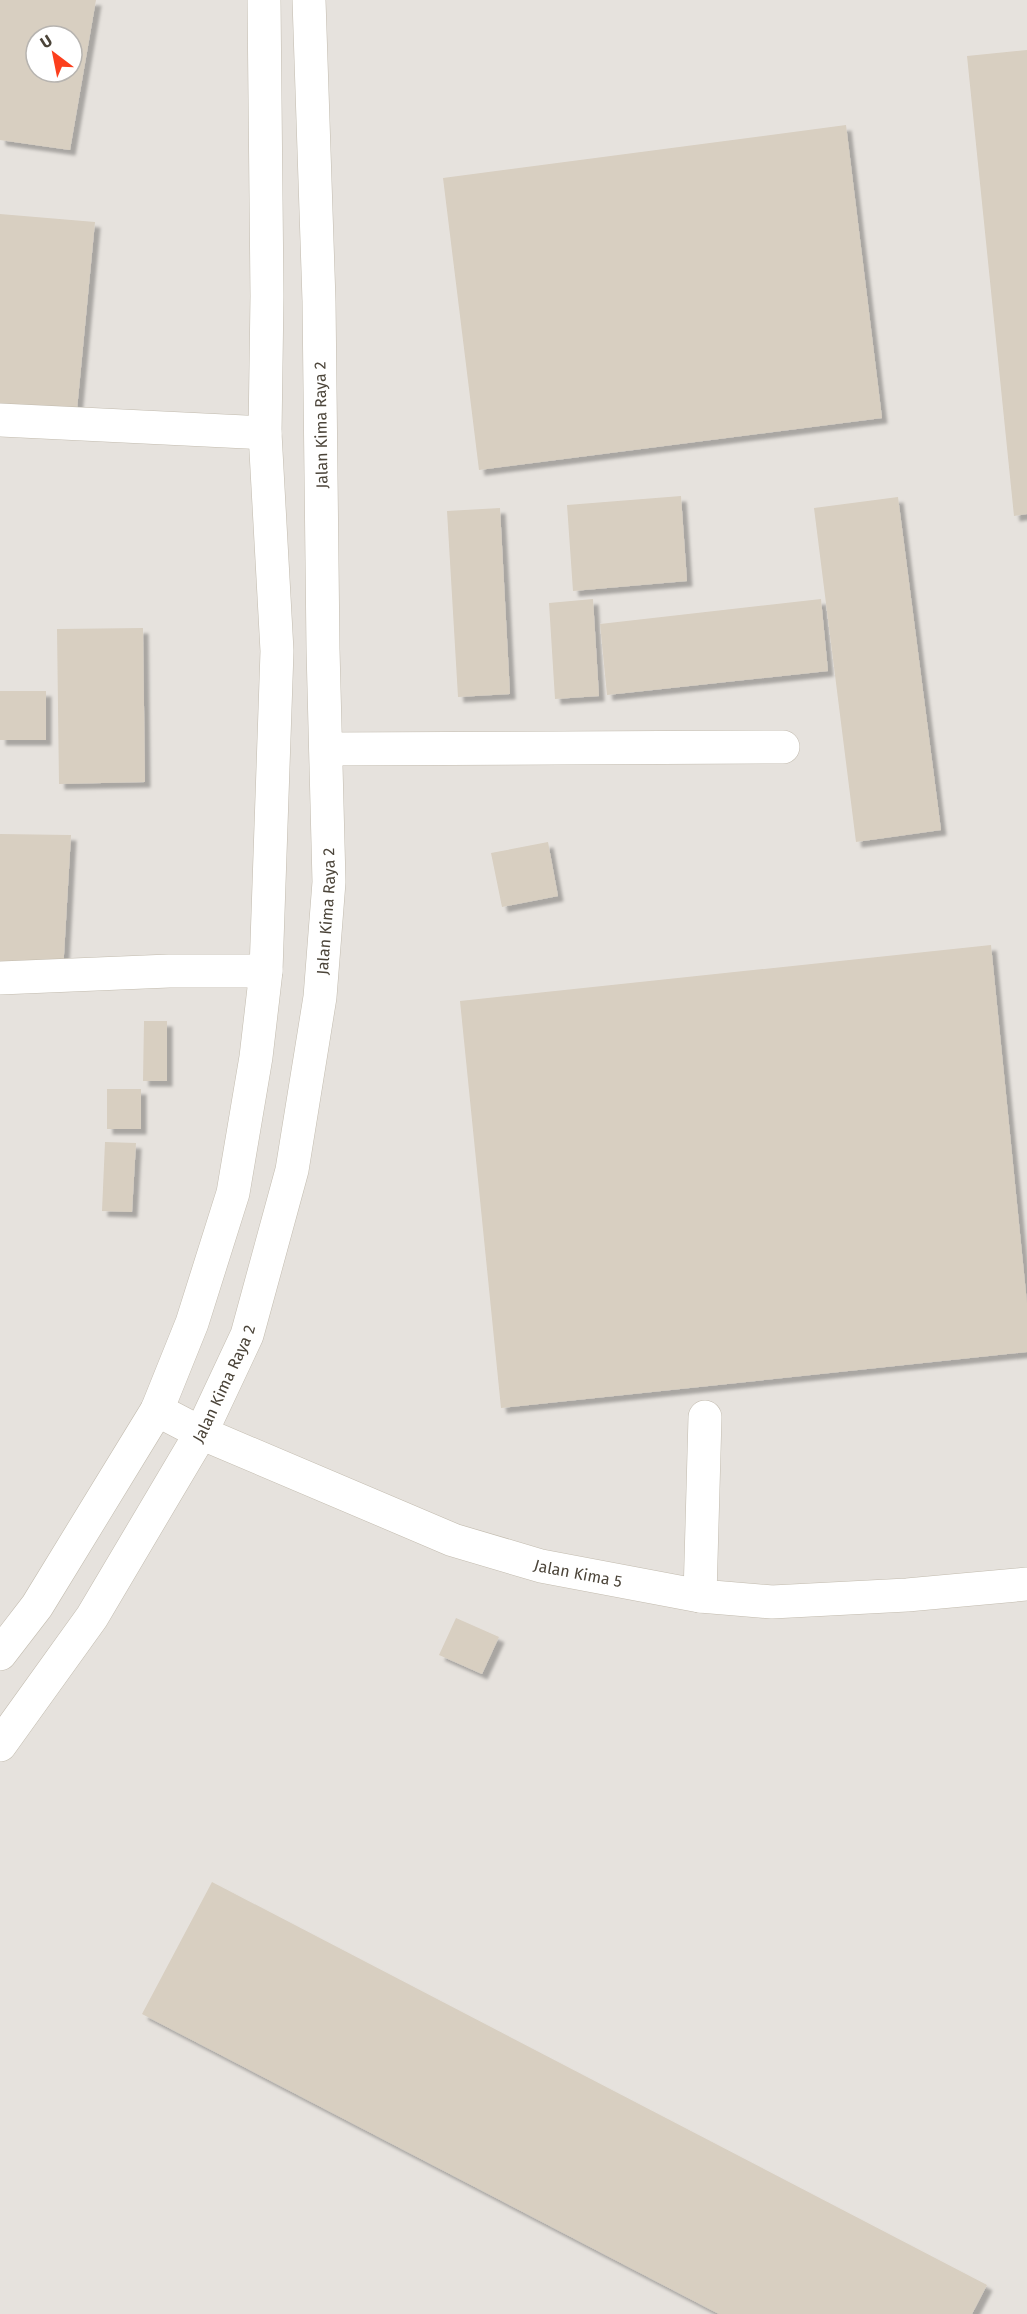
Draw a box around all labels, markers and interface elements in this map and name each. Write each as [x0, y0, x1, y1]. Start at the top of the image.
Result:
north arrow [24, 24, 84, 84]
text: U [37, 31, 56, 53]
street label: Jalan Kima Raya 2 [310, 361, 332, 489]
street label: Jalan Kima Raya 2 [312, 847, 339, 976]
street label: Jalan Kima Raya 2 [188, 1323, 259, 1446]
street label: Jalan Kima 5 [532, 1555, 624, 1591]

